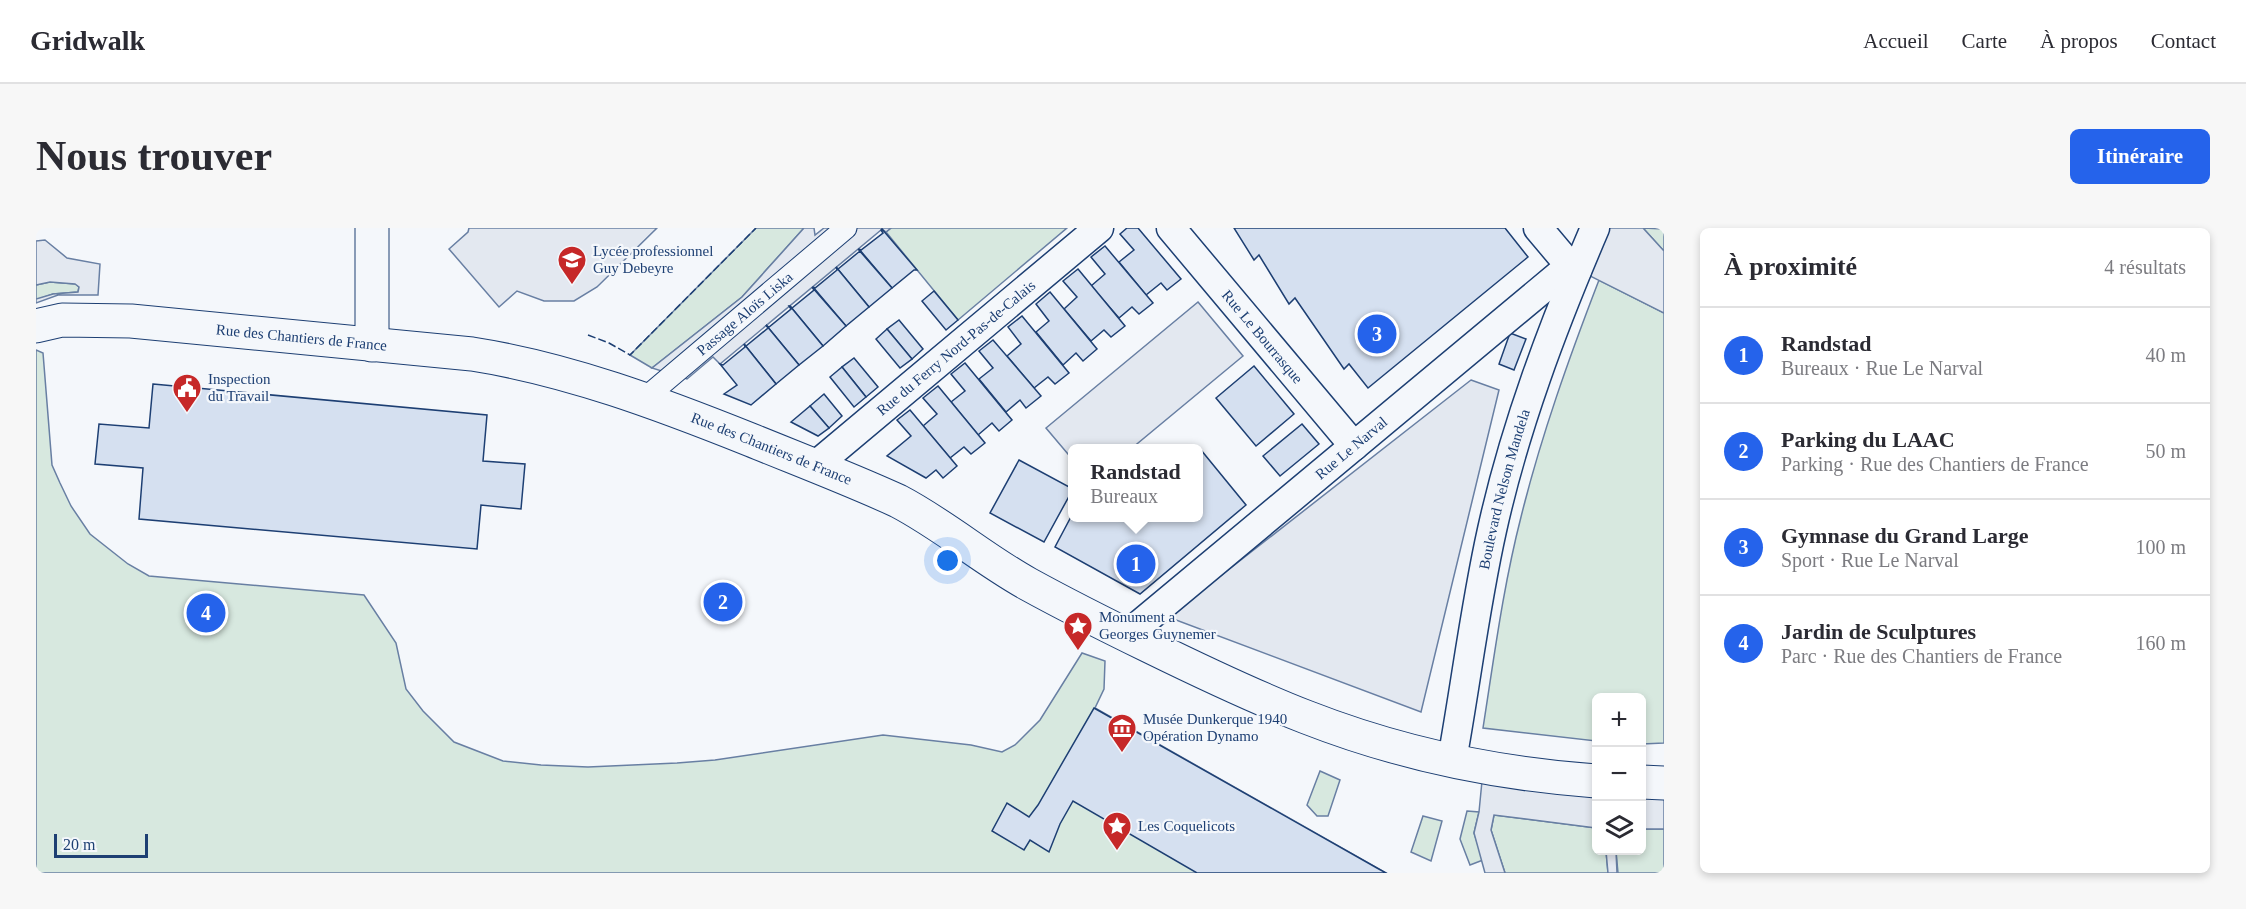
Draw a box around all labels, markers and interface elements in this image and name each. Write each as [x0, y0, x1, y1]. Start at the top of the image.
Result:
text: Gridwalk [30, 25, 145, 56]
text: Accueil [1863, 29, 1929, 53]
text: Carte [1962, 29, 2007, 53]
text: À propos [2040, 29, 2118, 53]
text: Contact [2151, 29, 2216, 53]
button: Itinéraire [2070, 129, 2210, 184]
text: Nous trouver [36, 133, 272, 179]
place label: Lycée professionnel Guy Debeyre [593, 243, 713, 276]
school or university icon: Lycée professionnel Guy Debeyre [556, 244, 588, 286]
text: À proximité [1724, 252, 1857, 281]
text: 4 résultats [2104, 256, 2186, 278]
street label: Passage Aloïs Liska [694, 269, 796, 359]
street label: Rue du Ferry Nord-Pas-de-Calais [874, 277, 1038, 419]
street label: Rue Le Bourrasque [1219, 287, 1306, 387]
pin: 3 [1358, 312, 1396, 356]
street label: Rue des Chantiers de France [215, 321, 388, 354]
text: Randstad [1781, 331, 1871, 356]
text: 1 [1739, 344, 1749, 366]
text: 40 m [2145, 344, 2186, 366]
text: Bureaux · Rue Le Narval [1781, 357, 1983, 379]
place label: Inspection du Travail [208, 371, 271, 404]
public building icon: Inspection du Travail [171, 372, 203, 414]
street label: Boulevard Nelson Mandela [1476, 407, 1533, 571]
street label: Rue des Chantiers de France [689, 409, 855, 488]
street label: Rue Le Narval [1312, 414, 1390, 483]
text: Parking du LAAC [1781, 427, 1955, 452]
text: 2 [1739, 440, 1749, 462]
text: 50 m [2145, 440, 2186, 462]
popup [1068, 444, 1203, 522]
text: Parking · Rue des Chantiers de France [1781, 453, 2089, 475]
text: Randstad [1090, 459, 1181, 484]
text: Bureaux [1090, 485, 1158, 507]
text: Gymnase du Grand Large [1781, 523, 2029, 548]
text: 3 [1739, 536, 1749, 558]
text: 100 m [2135, 536, 2186, 558]
pin: 1 [1116, 542, 1156, 586]
your location [933, 546, 962, 575]
text: Sport · Rue Le Narval [1781, 549, 1959, 571]
pin: 2 [704, 580, 742, 625]
pin: 4 [186, 590, 226, 636]
place label: Monument a Georges Guynemer [1099, 609, 1216, 642]
place icon: Monument a Georges Guynemer [1062, 610, 1094, 652]
text: Jardin de Sculptures [1781, 619, 1976, 644]
text: 4 [1739, 632, 1749, 654]
text: 160 m [2135, 632, 2186, 654]
text: Parc · Rue des Chantiers de France [1781, 645, 2062, 667]
map controls [1592, 693, 1646, 855]
button: + [1592, 693, 1646, 747]
place label: Musée Dunkerque 1940 Opération Dynamo [1143, 711, 1287, 744]
museum icon: Musée Dunkerque 1940 Opération Dynamo [1106, 712, 1138, 754]
button: − [1592, 747, 1646, 801]
button: layers [1592, 801, 1646, 855]
place icon: Les Coquelicots [1101, 810, 1133, 852]
place label: Les Coquelicots [1138, 818, 1235, 834]
scale bar [54, 831, 148, 858]
text: 20 m [63, 836, 95, 853]

